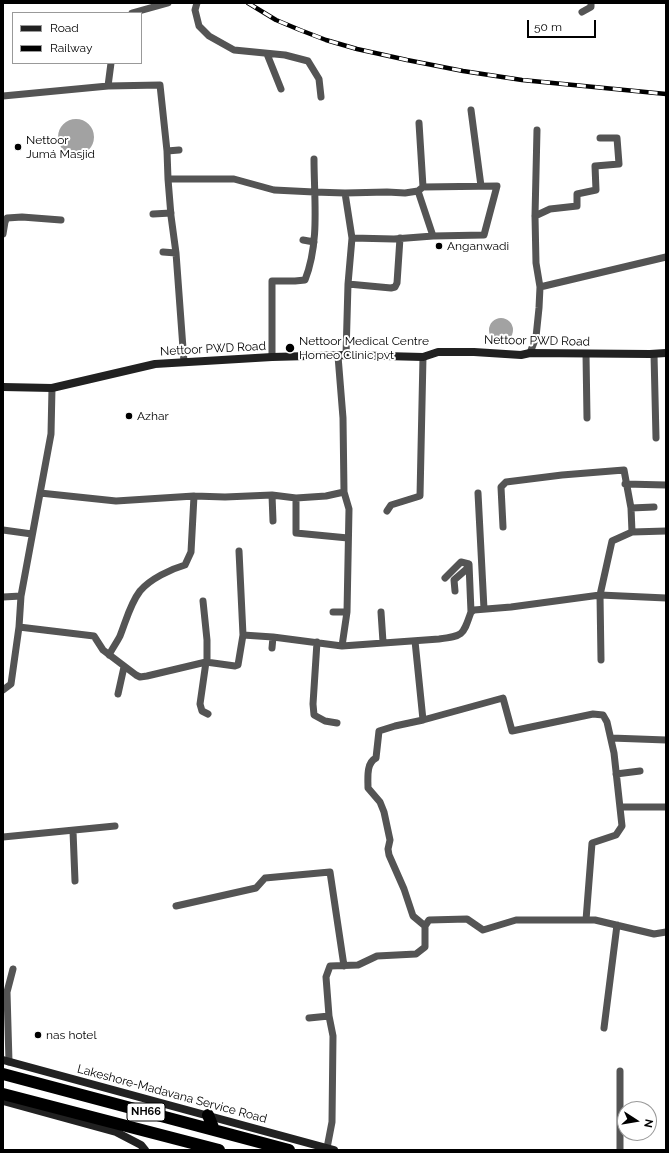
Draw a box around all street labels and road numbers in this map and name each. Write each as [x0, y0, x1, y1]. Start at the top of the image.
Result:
street label: Nettoor PWD Road [484, 333, 590, 349]
street label: Nettoor PWD Road [160, 339, 266, 359]
street label: Lakeshore-Madavana Service Road [76, 1062, 268, 1126]
road number: NH66 [127, 1103, 165, 1121]

